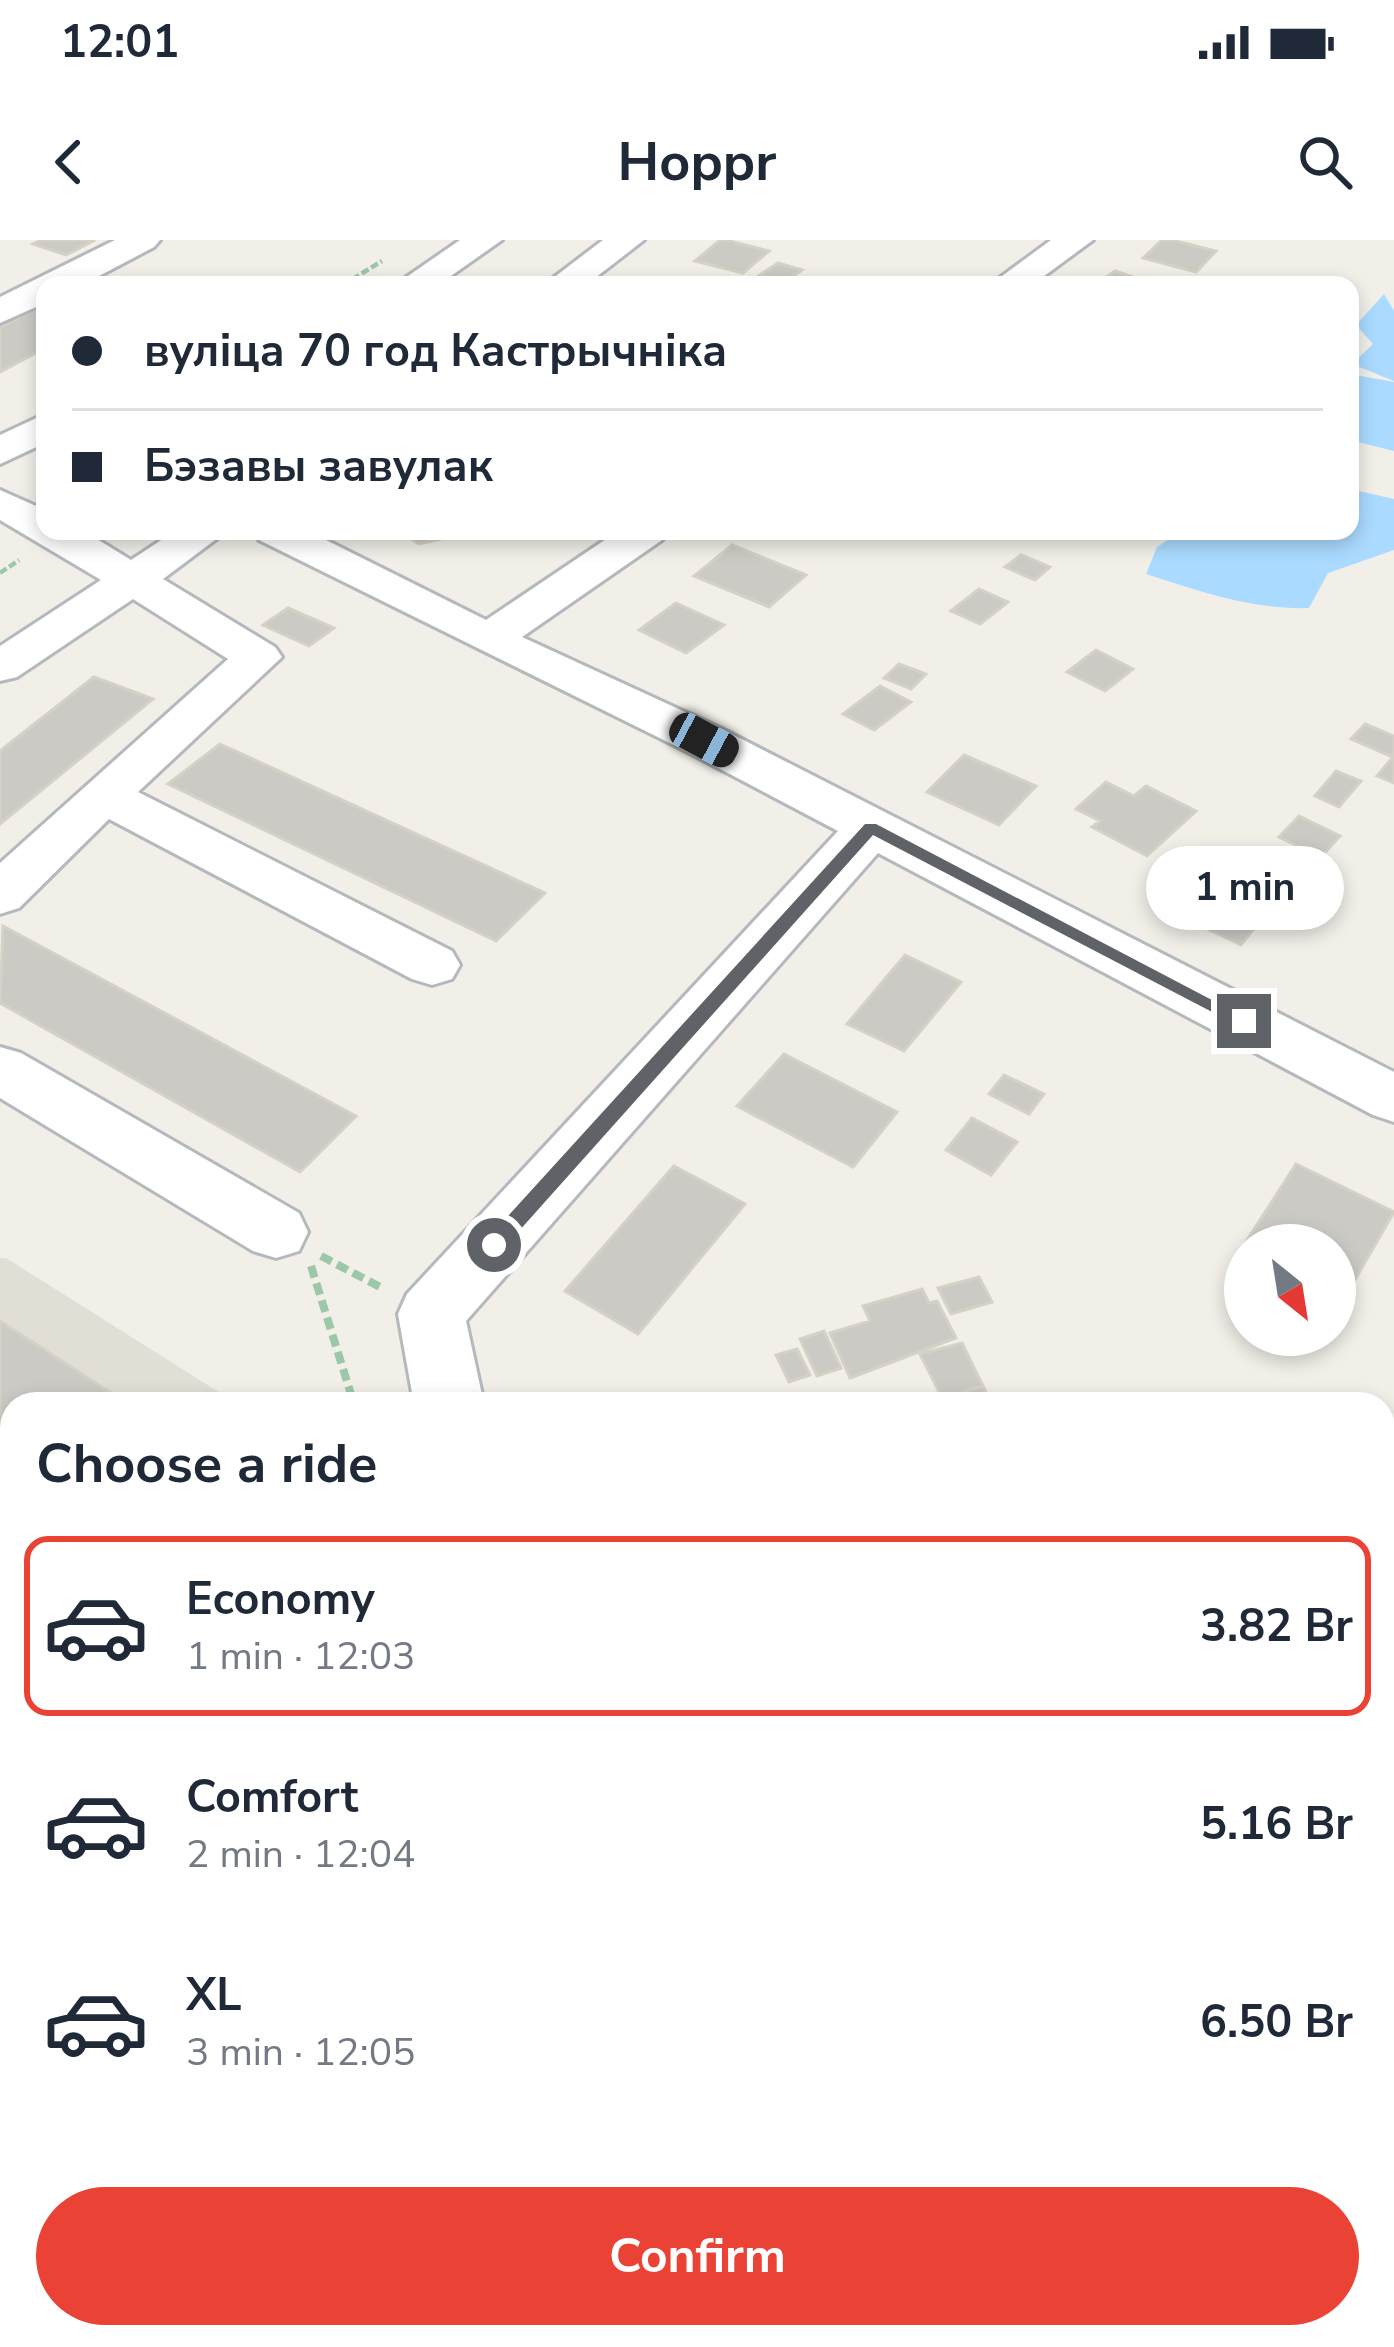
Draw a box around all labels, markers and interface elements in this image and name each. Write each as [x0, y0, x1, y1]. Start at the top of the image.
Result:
text: 12:01 [60, 12, 179, 73]
text: Hoppr [618, 125, 776, 199]
icon: back [36, 129, 102, 195]
icon: search [1292, 129, 1358, 195]
text: вуліца 70 год Кастрычніка [144, 321, 727, 382]
text: Бэзавы завулак [144, 436, 493, 497]
car [664, 707, 744, 773]
callout: 1 min [1145, 847, 1343, 931]
text: 1 min [1195, 861, 1295, 914]
route end [1217, 994, 1271, 1048]
route start [467, 1218, 521, 1272]
north arrow [1224, 1224, 1356, 1356]
map controls [1224, 1224, 1356, 1356]
text: Choose a ride [36, 1427, 377, 1501]
text: Economy [186, 1569, 375, 1630]
icon: car [42, 1572, 150, 1680]
text: 3.82 Br [1200, 1596, 1353, 1657]
text: 1 min · 12:03 [186, 1630, 415, 1683]
text: Comfort [186, 1767, 358, 1828]
icon: car [42, 1770, 150, 1878]
text: 5.16 Br [1200, 1794, 1353, 1855]
text: 2 min · 12:04 [186, 1828, 415, 1881]
text: XL [186, 1965, 242, 2026]
icon: car [42, 1968, 150, 2076]
text: 6.50 Br [1200, 1992, 1353, 2053]
text: 3 min · 12:05 [186, 2026, 415, 2079]
button: Confirm [36, 2187, 1359, 2325]

